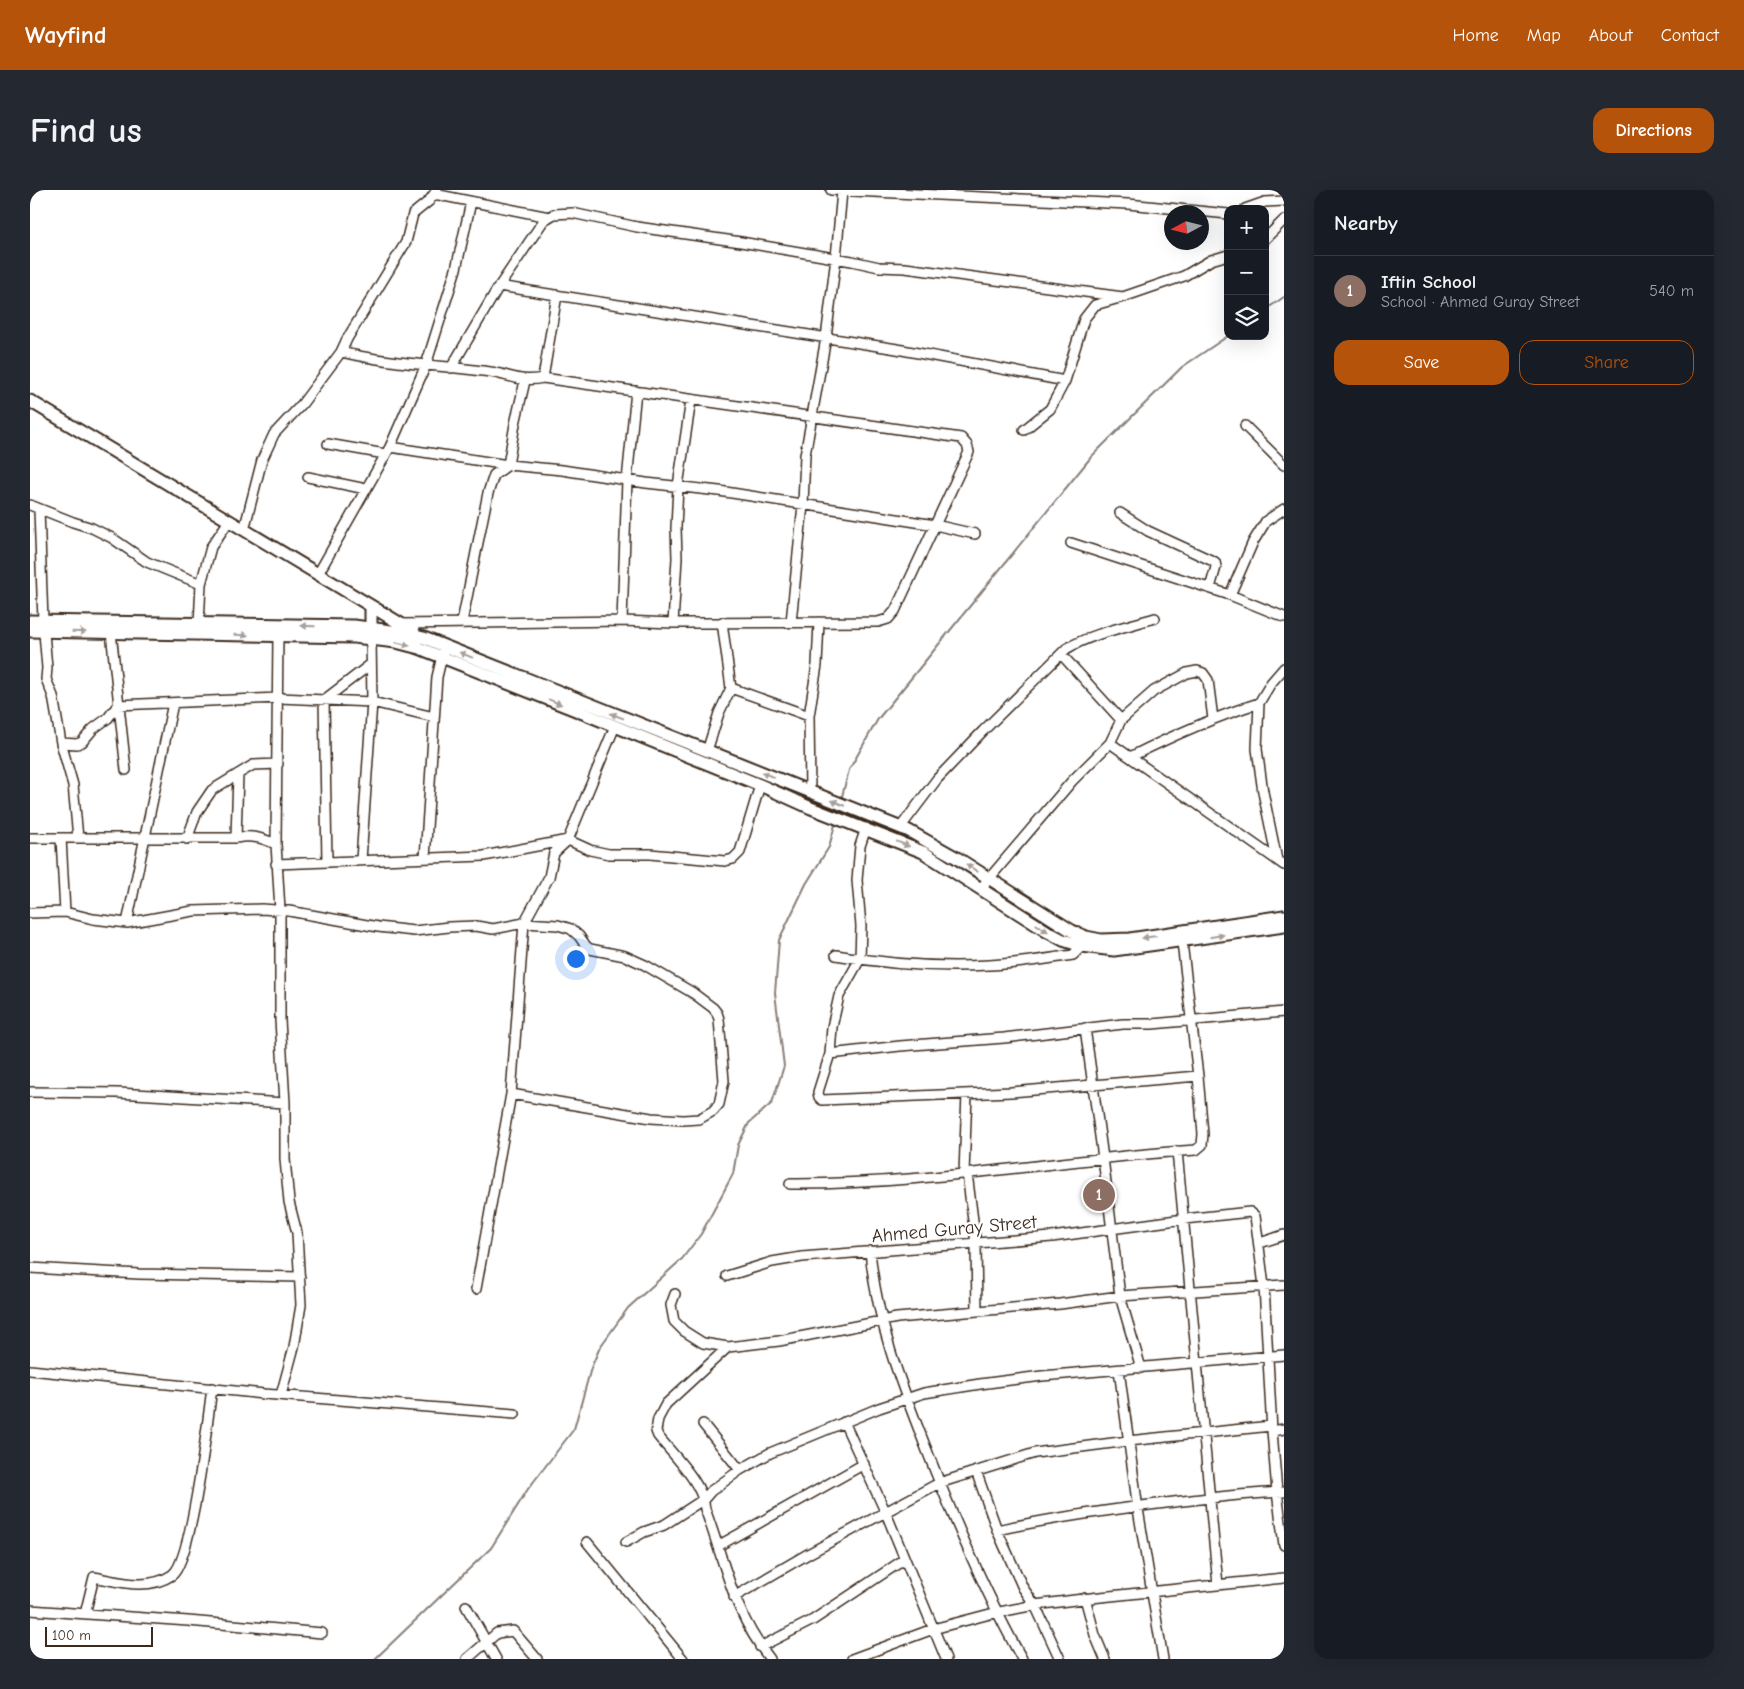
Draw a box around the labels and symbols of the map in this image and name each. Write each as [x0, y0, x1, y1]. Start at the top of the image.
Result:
north arrow [1164, 205, 1209, 250]
one-way arrow [300, 621, 316, 629]
one-way arrow [71, 628, 87, 636]
one-way arrow [233, 631, 249, 639]
one-way arrow [396, 640, 411, 648]
one-way arrow [459, 651, 474, 659]
one-way arrow [548, 698, 563, 706]
one-way arrow [609, 712, 624, 720]
one-way arrow [761, 771, 776, 779]
one-way arrow [831, 799, 846, 806]
one-way arrow [896, 840, 911, 848]
one-way arrow [965, 863, 979, 872]
one-way arrow [1035, 923, 1049, 933]
one-way arrow [1209, 932, 1225, 940]
one-way arrow [1141, 933, 1157, 941]
your location [563, 946, 589, 972]
pin: 1 [1083, 1176, 1115, 1214]
street label: Ahmed Guray Street [871, 1211, 1038, 1247]
scale bar [45, 1624, 152, 1647]

